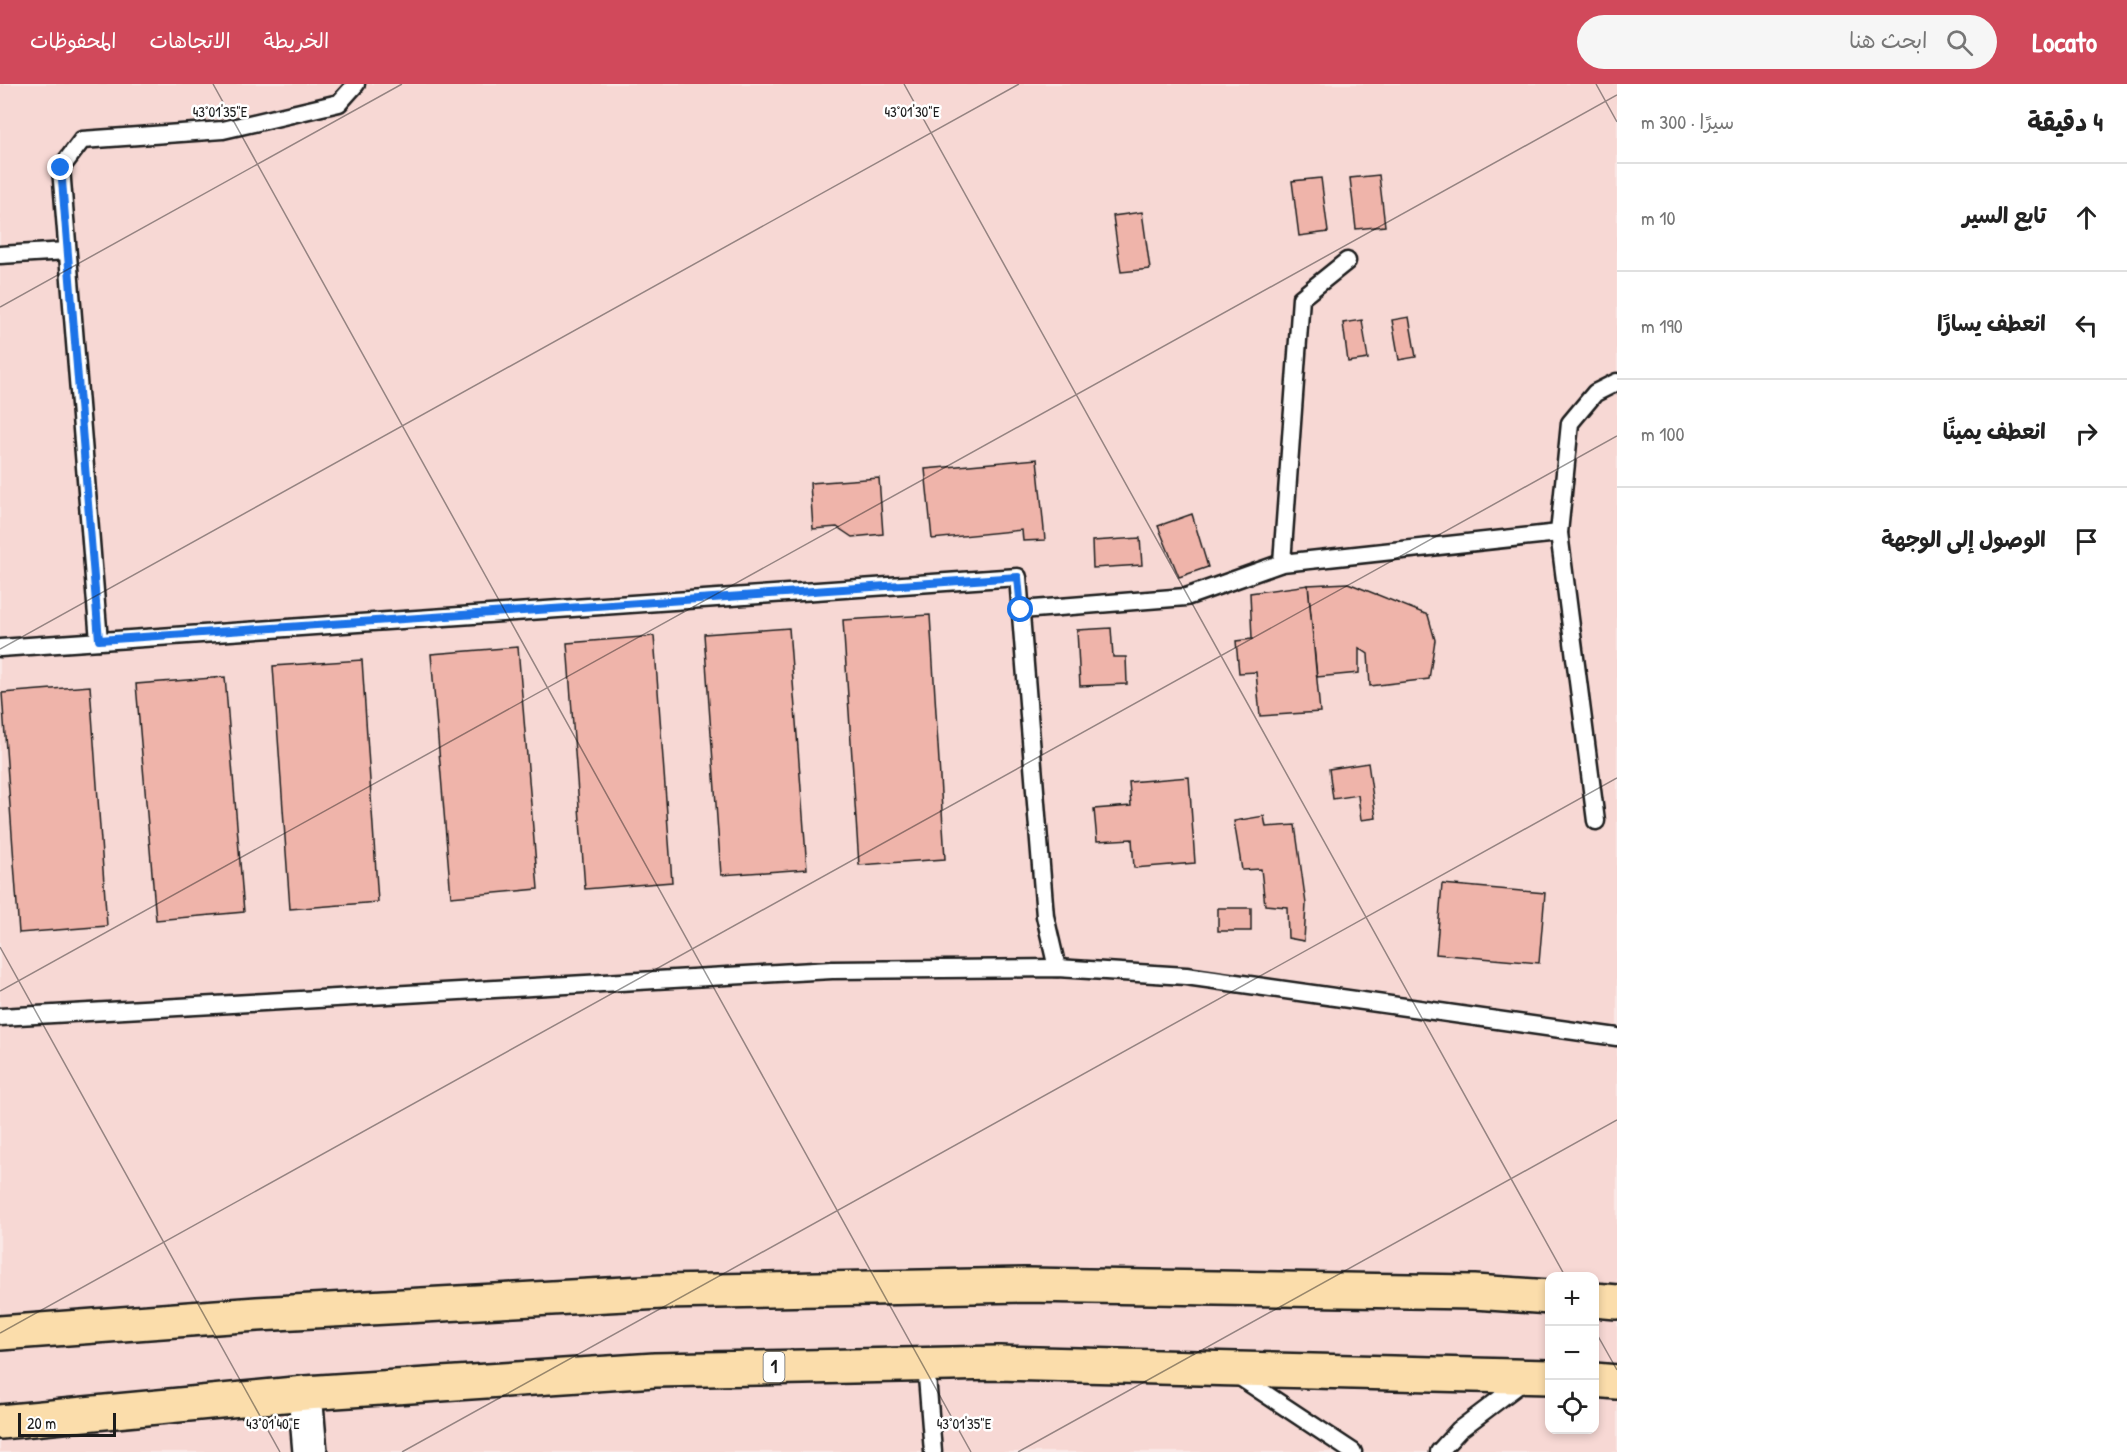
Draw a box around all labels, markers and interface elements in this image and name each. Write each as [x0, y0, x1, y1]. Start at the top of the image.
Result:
search box [1577, 15, 1997, 69]
text: Locato [2033, 23, 2097, 61]
text: ابحث هنا [1849, 25, 1928, 55]
text: المحفوظات [30, 26, 116, 55]
text: الاتجاهات [149, 26, 231, 55]
text: الخريطة [264, 26, 329, 55]
icon: search [1943, 26, 1976, 59]
text: 43°01'35"E [193, 101, 248, 122]
text: 43°01'30"E [884, 101, 940, 122]
text: 4 دقيقة [2027, 104, 2103, 139]
text: سيرًا · 300 m [1641, 108, 1734, 135]
route end [47, 154, 73, 180]
text: تابع السير [1963, 200, 2046, 230]
icon: ahead [2070, 201, 2103, 234]
text: 10 m [1641, 204, 1675, 231]
text: انعطف يسارًا [1937, 308, 2046, 338]
icon: left [2070, 309, 2103, 342]
text: 190 m [1641, 312, 1683, 339]
text: انعطف يمينًا [1943, 416, 2046, 446]
icon: right [2070, 417, 2103, 450]
text: 100 m [1641, 420, 1684, 447]
text: الوصول إلى الوجهة [1881, 524, 2046, 554]
icon: arrive [2070, 525, 2103, 558]
route start [1007, 596, 1033, 622]
map controls [1545, 1272, 1599, 1434]
button: + [1545, 1272, 1599, 1326]
button: − [1545, 1326, 1599, 1380]
road number: 1 [764, 1352, 784, 1382]
button: locate [1545, 1380, 1599, 1434]
scale bar [18, 1410, 116, 1438]
text: 20 m [27, 1412, 56, 1434]
text: 43°01'40"E [246, 1413, 300, 1434]
text: 43°01'35"E [937, 1413, 992, 1434]

